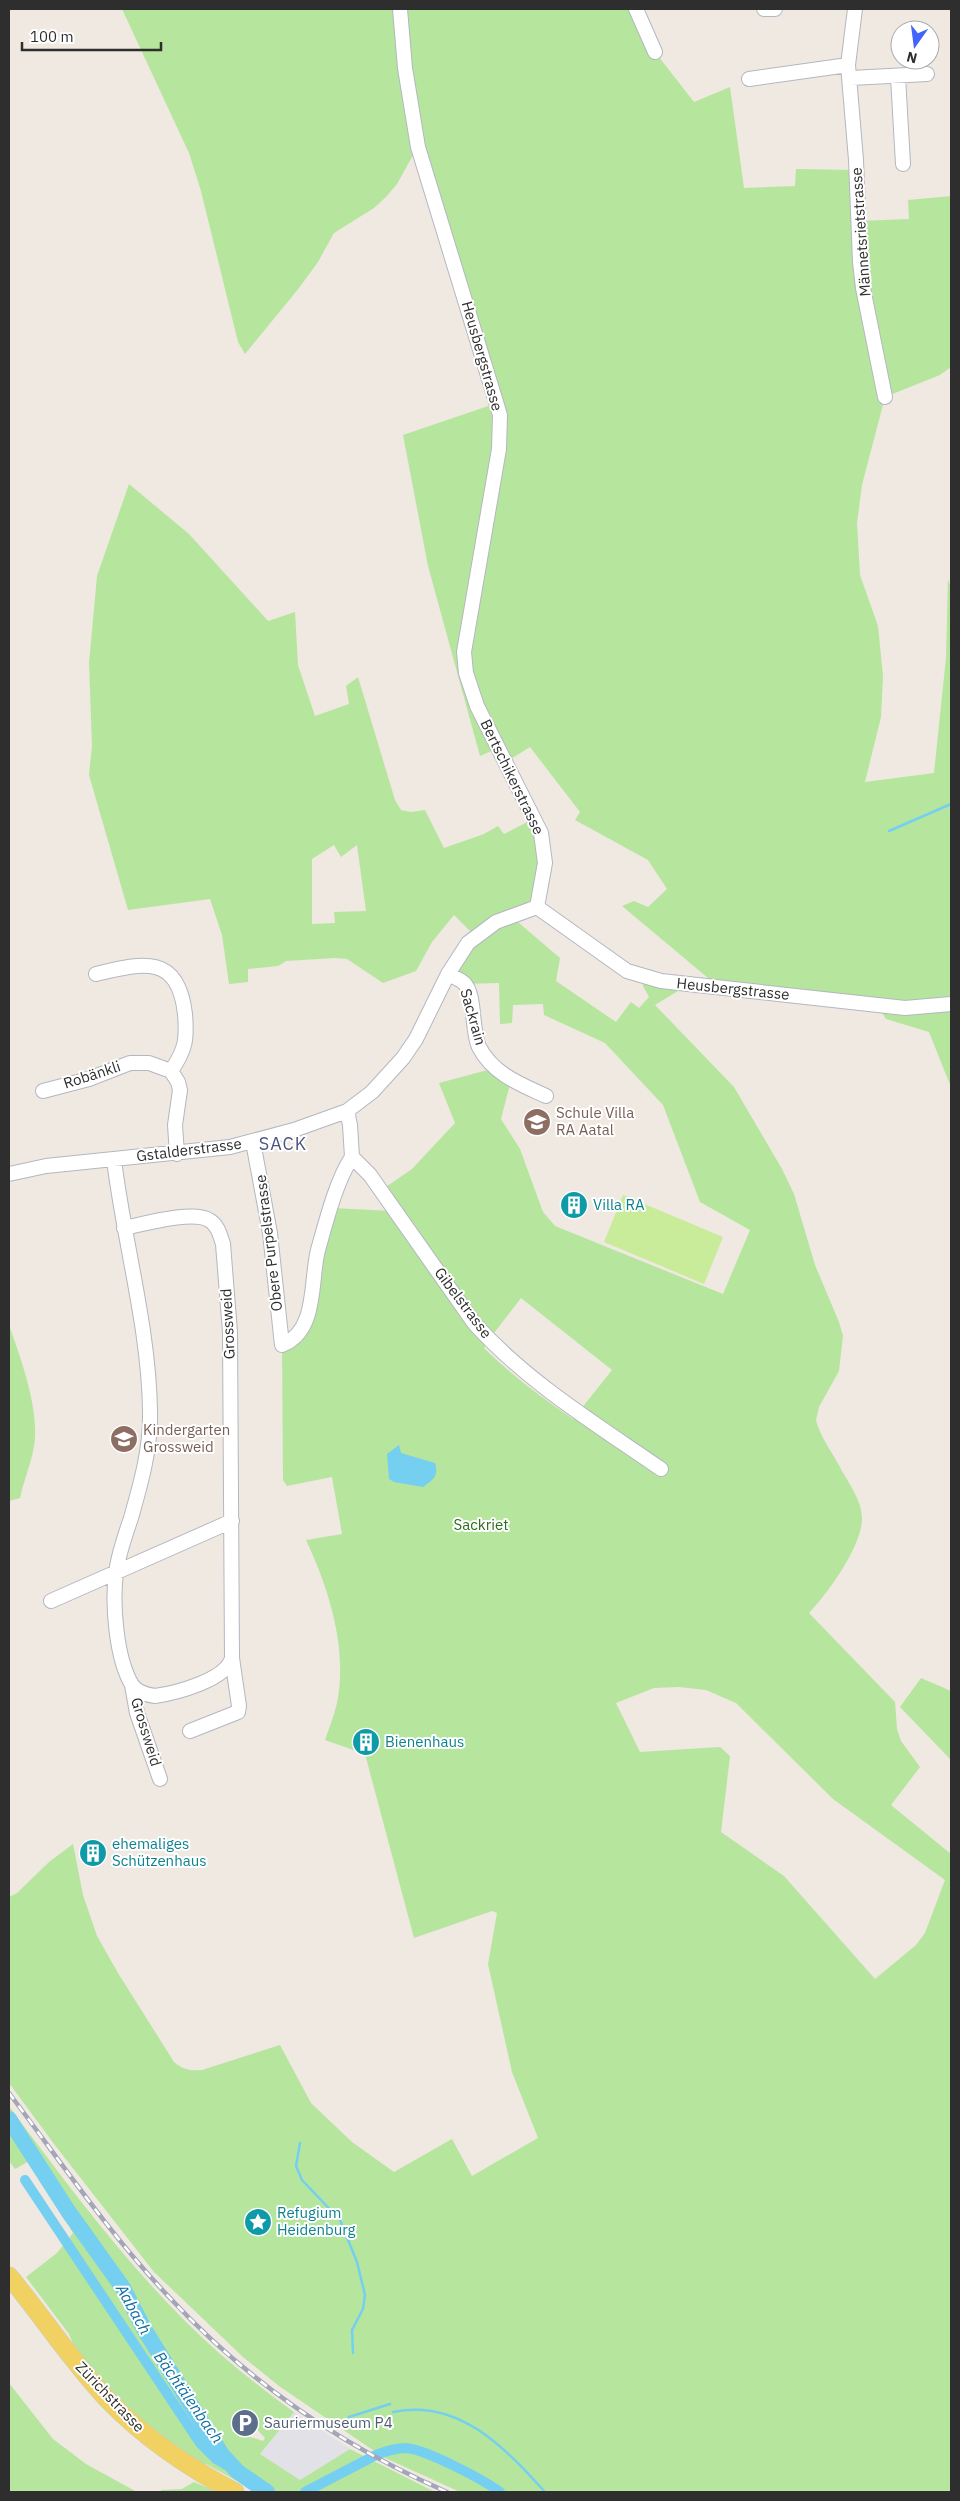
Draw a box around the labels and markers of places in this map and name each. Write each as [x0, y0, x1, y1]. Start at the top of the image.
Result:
place label: Schule Villa RA Aatal [556, 1103, 634, 1139]
school or university icon: Schule Villa RA Aatal [522, 1107, 552, 1137]
building icon: Villa RA [559, 1190, 589, 1220]
place label: Villa RA [593, 1195, 645, 1214]
place label: Kindergarten Grossweid [143, 1420, 230, 1456]
school or university icon: Kindergarten Grossweid [109, 1424, 139, 1454]
building icon: Bienenhaus [351, 1727, 381, 1757]
place label: Bienenhaus [385, 1732, 464, 1751]
place label: ehemaliges Schützenhaus [112, 1834, 207, 1870]
building icon: ehemaliges Schützenhaus [78, 1838, 108, 1868]
place label: Refugium Heidenburg [277, 2203, 355, 2239]
place icon: Refugium Heidenburg [243, 2207, 273, 2237]
parking icon: Sauriermuseum P4 [230, 2408, 260, 2438]
place label: Sauriermuseum P4 [264, 2413, 393, 2432]

